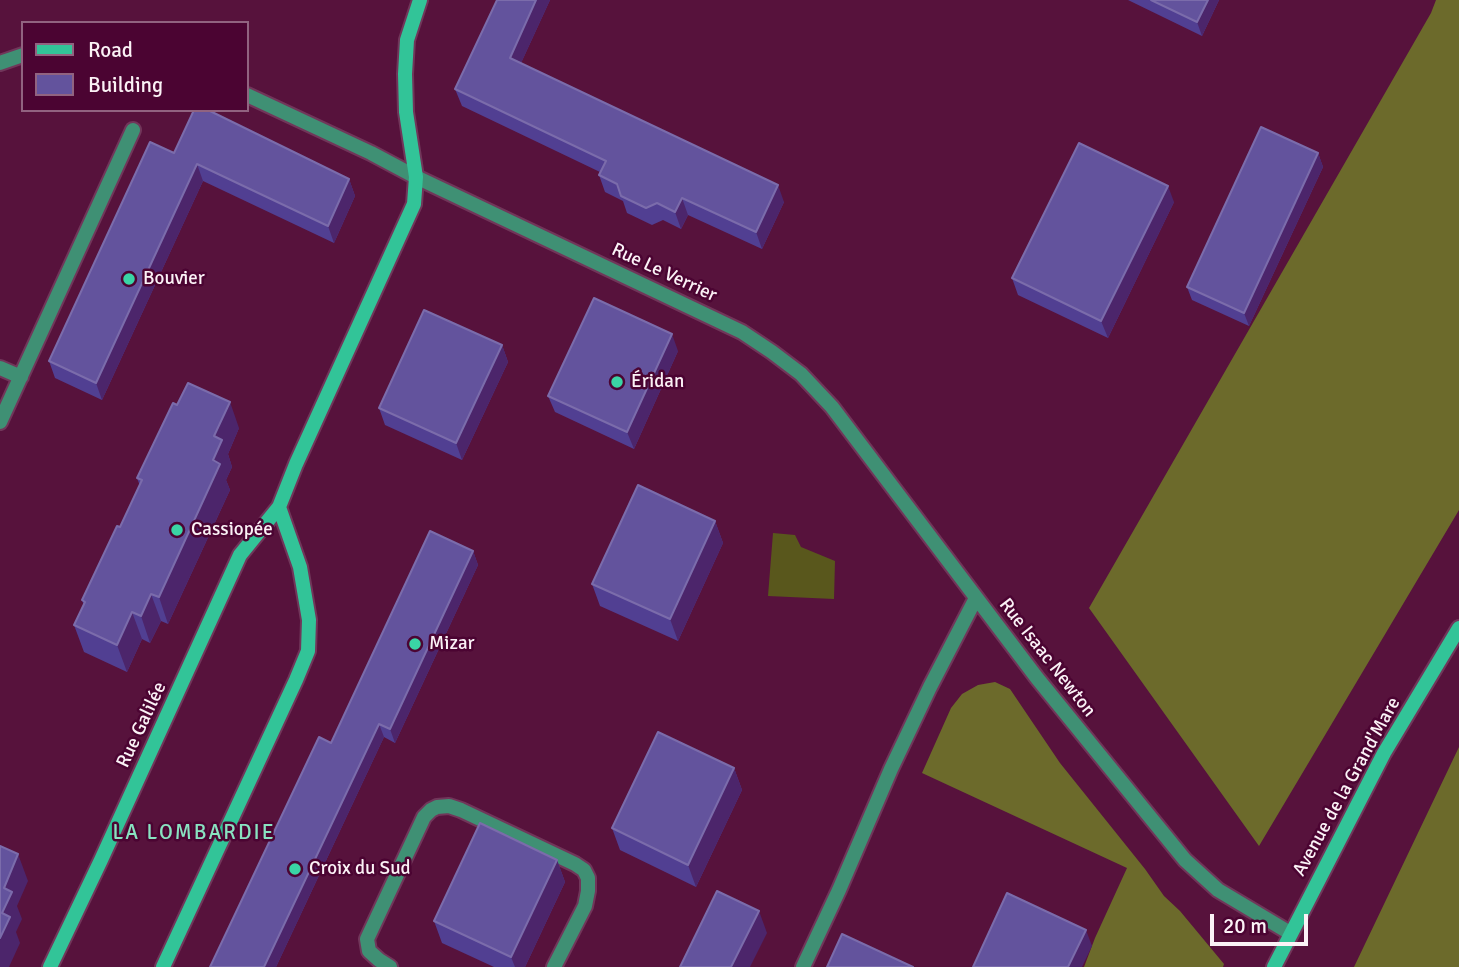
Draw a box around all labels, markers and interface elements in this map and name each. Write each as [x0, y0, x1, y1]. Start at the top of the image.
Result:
legend [21, 21, 248, 112]
text: Road [88, 37, 133, 63]
text: Building [88, 72, 163, 98]
street label: Rue Le Verrier [608, 239, 720, 307]
place label: Bouvier [143, 268, 205, 290]
marker: Bouvier [121, 271, 137, 287]
place label: Éridan [631, 371, 684, 393]
marker: Éridan [609, 374, 625, 390]
place label: Cassiopée [191, 519, 273, 541]
marker: Cassiopée [169, 522, 185, 538]
street label: Rue Isaac Newton [994, 594, 1100, 722]
place label: Mizar [429, 633, 475, 655]
marker: Mizar [407, 636, 423, 652]
street label: Rue Galilée [112, 679, 172, 771]
street label: Avenue de la Grand'Mare [1288, 694, 1406, 880]
district label: LA LOMBARDIE [114, 820, 274, 846]
place label: Croix du Sud [309, 858, 411, 880]
marker: Croix du Sud [287, 861, 303, 877]
scale bar [1214, 900, 1312, 944]
text: 20 m [1223, 913, 1267, 939]

